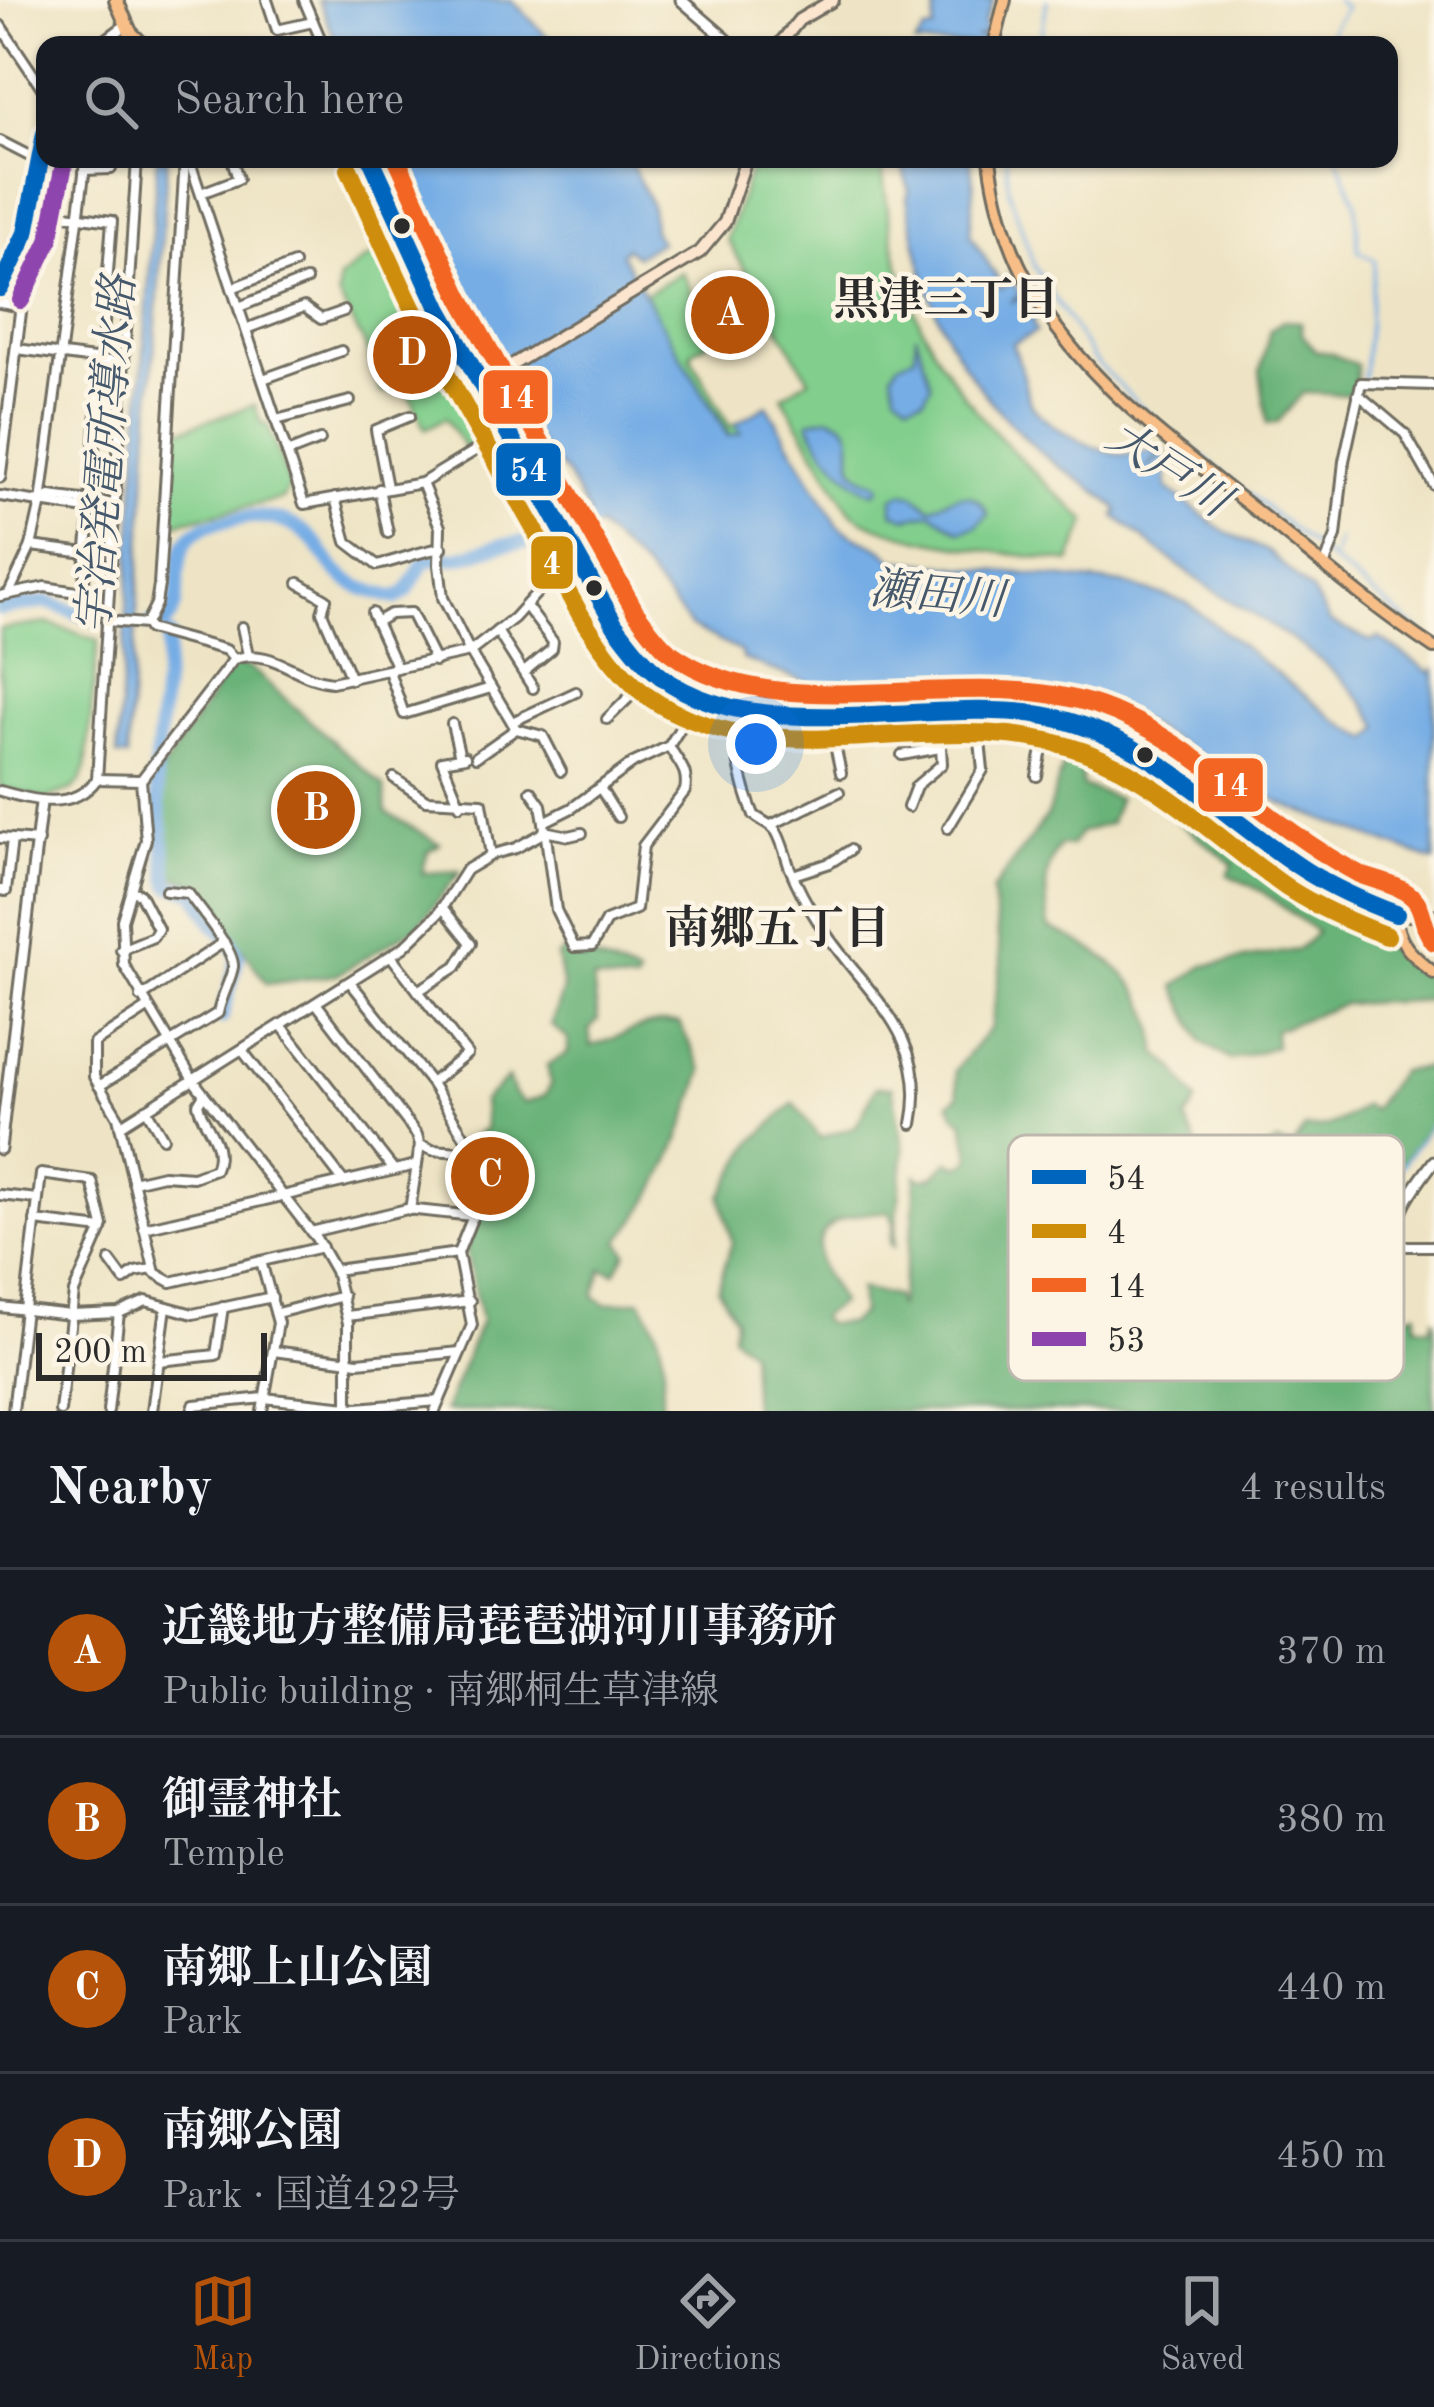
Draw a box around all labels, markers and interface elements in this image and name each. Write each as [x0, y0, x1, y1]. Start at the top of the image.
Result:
search box [36, 36, 1398, 168]
icon: search [78, 69, 144, 135]
text: Search here [174, 79, 404, 124]
unlabelled marker [391, 215, 413, 237]
pin: A [691, 270, 769, 360]
water label: 宇治発電所導水路 [70, 271, 144, 636]
district label: 黒津三丁目 [833, 275, 1059, 325]
pin: D [373, 310, 451, 400]
line badge: 14 [481, 368, 550, 426]
text: 14 [497, 383, 535, 416]
water label: 大戸川 [1098, 412, 1242, 529]
line badge: 54 [494, 441, 563, 498]
text: 54 [510, 456, 548, 489]
line badge: 4 [529, 534, 575, 591]
text: 4 [542, 549, 562, 582]
water label: 瀬田川 [868, 565, 1012, 626]
unlabelled marker [583, 577, 605, 599]
your location [726, 714, 786, 774]
unlabelled marker [1134, 744, 1156, 766]
line badge: 14 [1196, 756, 1265, 814]
pin: B [277, 765, 355, 855]
text: 14 [1211, 771, 1249, 804]
district label: 南郷五丁目 [664, 904, 890, 954]
pin: C [451, 1131, 529, 1221]
legend [1008, 1135, 1404, 1381]
text: 54 [1107, 1164, 1145, 1197]
text: 4 [1107, 1218, 1126, 1251]
text: 14 [1107, 1272, 1145, 1305]
text: 53 [1107, 1326, 1145, 1359]
scale bar [36, 1327, 267, 1380]
text: 200 m [54, 1337, 147, 1370]
text: Nearby [48, 1464, 213, 1515]
text: 4 results [1240, 1469, 1386, 1508]
text: 近畿地方整備局琵琶湖河川事務所 [162, 1607, 837, 1652]
text: A [72, 1633, 102, 1672]
text: 370 m [1276, 1633, 1386, 1672]
text: Public building · 南郷桐生草津線 [162, 1673, 719, 1712]
text: 御霊神社 [162, 1780, 342, 1825]
text: B [73, 1801, 101, 1840]
text: 380 m [1276, 1801, 1386, 1840]
text: Temple [162, 1835, 285, 1874]
text: 南郷上山公園 [162, 1948, 432, 1993]
text: C [74, 1969, 100, 2008]
text: 440 m [1276, 1969, 1386, 2008]
text: Park [162, 2003, 242, 2042]
text: 南郷公園 [162, 2111, 342, 2156]
text: D [72, 2137, 102, 2176]
text: 450 m [1276, 2137, 1386, 2176]
text: Park · 国道422号 [162, 2177, 460, 2216]
tab: Map [190, 2268, 256, 2381]
tab: Directions [635, 2268, 781, 2381]
tab: Saved [1160, 2268, 1244, 2381]

